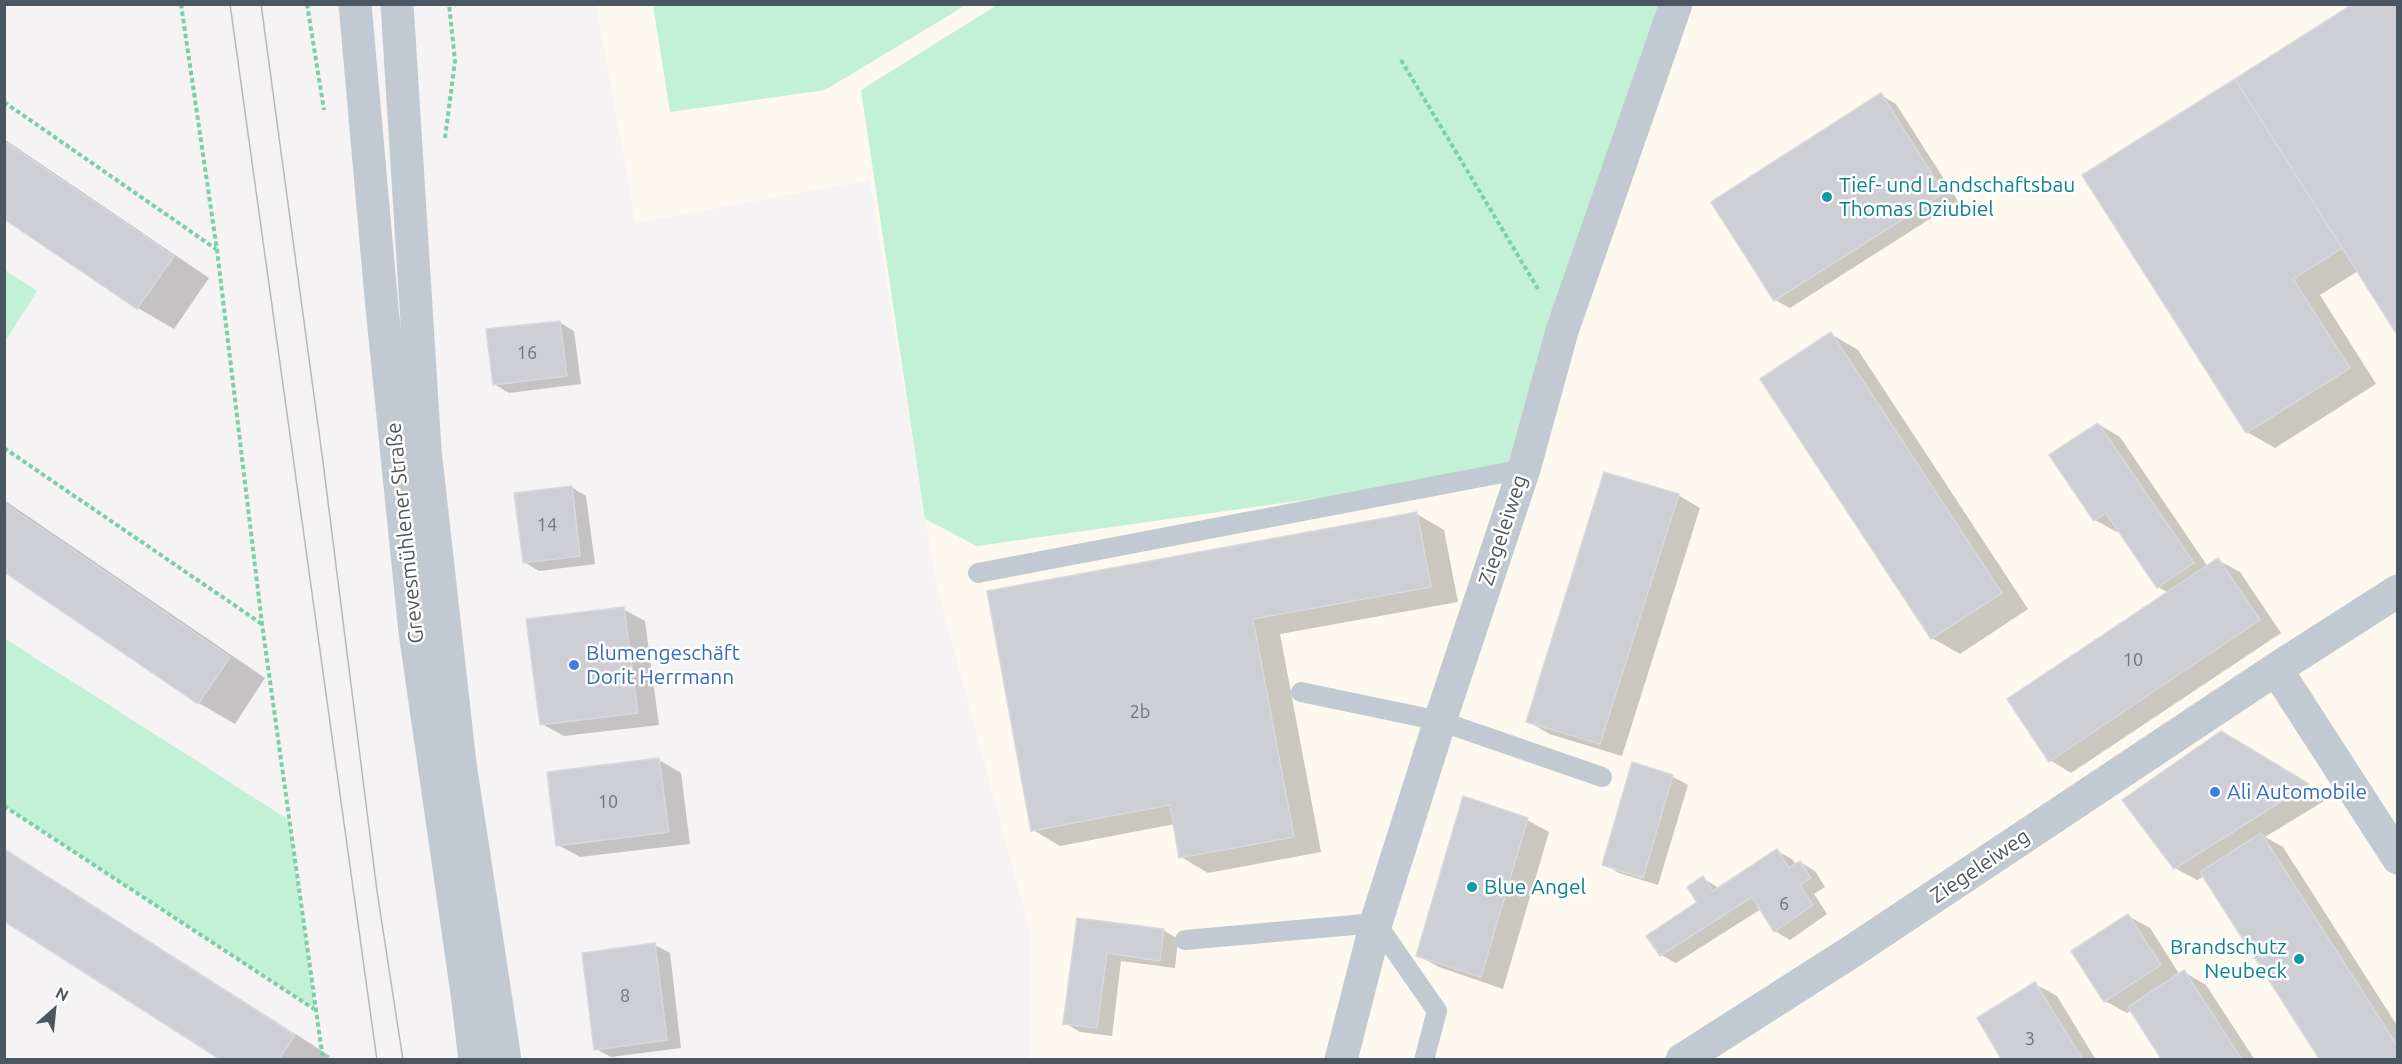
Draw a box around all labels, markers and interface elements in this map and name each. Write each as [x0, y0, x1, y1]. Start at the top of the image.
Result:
place label: Tief- und Landschaftsbau Thomas Dziubiel [1839, 172, 2075, 222]
marker: Tief- und Landschaftsbau Thomas Dziubiel [1820, 190, 1834, 204]
house number: 16 [517, 342, 537, 364]
street label: Grevesmühlener Straße [381, 421, 429, 645]
street label: Ziegeleiweg [1473, 472, 1533, 588]
house number: 14 [537, 514, 557, 536]
place label: Blumengeschäft Dorit Herrmann [586, 640, 740, 690]
house number: 10 [2123, 649, 2143, 671]
marker: Blumengeschäft Dorit Herrmann [567, 658, 581, 672]
house number: 2b [1130, 701, 1150, 723]
place label: Ali Automobile [2227, 779, 2367, 805]
marker: Ali Automobile [2208, 785, 2222, 799]
house number: 10 [598, 791, 618, 813]
street label: Ziegeleiweg [1925, 824, 2035, 908]
place label: Blue Angel [1484, 874, 1586, 900]
marker: Blue Angel [1465, 880, 1479, 894]
house number: 6 [1779, 893, 1789, 915]
place label: Brandschutz Neubeck [2170, 934, 2287, 984]
marker: Brandschutz Neubeck [2292, 952, 2306, 966]
north arrow [24, 980, 84, 1040]
text: N [53, 983, 72, 1005]
house number: 8 [620, 985, 630, 1007]
house number: 3 [2025, 1028, 2035, 1050]

